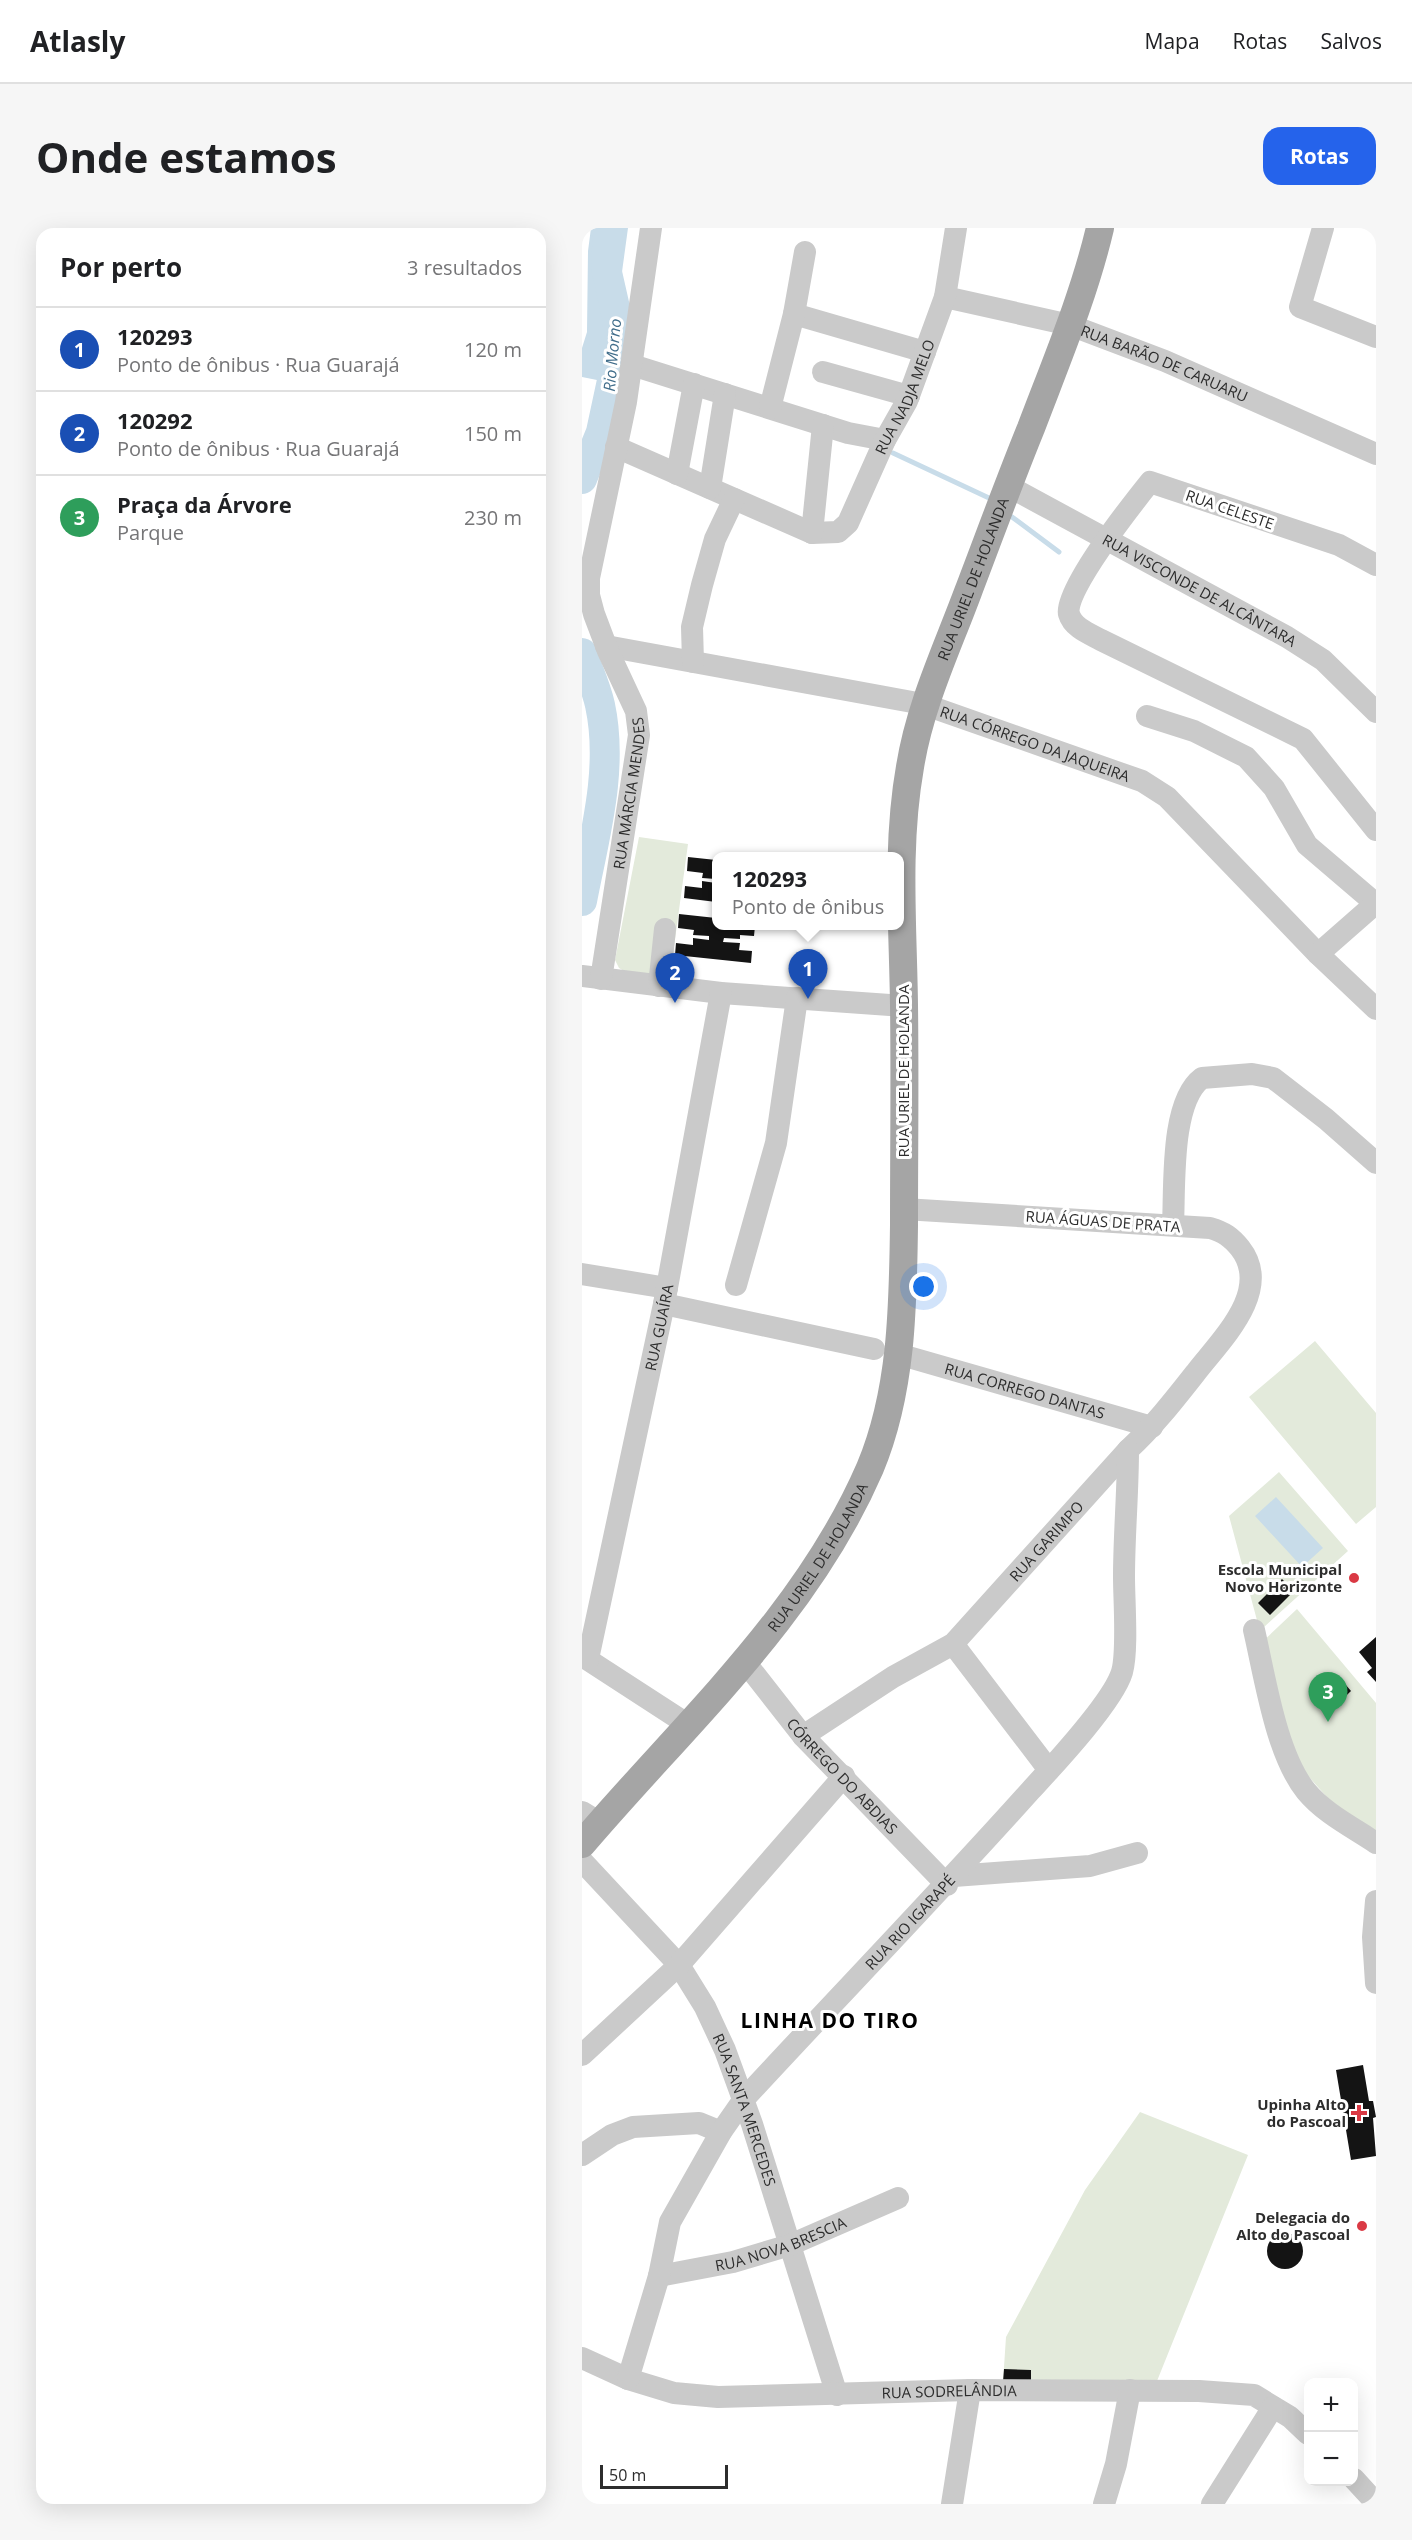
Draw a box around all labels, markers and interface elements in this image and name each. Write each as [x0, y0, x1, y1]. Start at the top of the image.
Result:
text: Atlasly [30, 22, 125, 60]
text: Mapa [1145, 27, 1200, 55]
text: Rotas [1233, 27, 1287, 55]
text: Salvos [1320, 27, 1382, 55]
button: Rotas [1263, 127, 1376, 185]
text: Onde estamos [36, 128, 337, 185]
text: Por perto [60, 249, 182, 285]
text: 3 resultados [407, 254, 522, 281]
water label: Rio Morno [598, 318, 626, 392]
street label: RUA BARÃO DE CARUARU [1078, 320, 1251, 406]
text: 120293 [117, 321, 192, 351]
text: 1 [74, 336, 85, 363]
text: 120 m [464, 336, 522, 363]
street label: RUA NADJA MELO [870, 337, 939, 457]
text: Ponto de ônibus · Rua Guarajá [117, 351, 400, 378]
text: 120292 [117, 405, 192, 435]
text: 2 [74, 420, 85, 447]
text: 150 m [464, 420, 522, 447]
text: Ponto de ônibus · Rua Guarajá [117, 435, 400, 462]
street label: RUA CELESTE [1183, 485, 1277, 533]
text: Praça da Árvore [117, 489, 292, 519]
street label: RUA URIEL DE HOLANDA [932, 494, 1013, 663]
text: 3 [74, 504, 85, 531]
text: 230 m [464, 504, 522, 531]
text: Parque [117, 519, 184, 546]
street label: RUA VISCONDE DE ALCÂNTARA [1099, 529, 1301, 651]
street label: RUA CÓRREGO DA JAQUEIRA [937, 701, 1133, 786]
street label: RUA MÁRCIA MENDES [608, 716, 649, 871]
popup [712, 852, 904, 930]
text: 120293 [732, 863, 807, 893]
text: Ponto de ônibus [732, 893, 884, 920]
pin: 1 [788, 950, 828, 999]
pin: 2 [656, 954, 694, 1003]
street label: RUA URIEL DE HOLANDA [893, 984, 913, 1157]
street label: RUA ÁGUAS DE PRATA [1025, 1206, 1182, 1236]
your location [909, 1272, 938, 1301]
street label: RUA GUAÍRA [640, 1282, 678, 1373]
street label: RUA CORREGO DANTAS [942, 1358, 1107, 1423]
street label: RUA URIEL DE HOLANDA [763, 1479, 872, 1636]
street label: RUA GARIMPO [1005, 1496, 1088, 1585]
place label: Escola Municipal Novo Horizonte [1218, 1559, 1342, 1596]
marker: Escola Municipal Novo Horizonte [1347, 1571, 1361, 1585]
pin: 3 [1308, 1672, 1348, 1722]
street label: CÓRREGO DO ABDIAS [782, 1714, 902, 1838]
street label: RUA RIO IGARAPÉ [860, 1870, 959, 1974]
district label: LINHA DO TIRO [741, 2006, 919, 2034]
street label: RUA SANTA MERCEDES [709, 2030, 781, 2189]
place label: Upinha Alto do Pascoal [1257, 2094, 1346, 2131]
marker: Upinha Alto do Pascoal [1350, 2104, 1368, 2122]
place label: Delegacia do Alto do Pascoal [1236, 2207, 1350, 2244]
street label: RUA NOVA BRESCIA [713, 2212, 849, 2275]
marker: Delegacia do Alto do Pascoal [1355, 2219, 1369, 2233]
map controls [1304, 2378, 1358, 2486]
button: + [1304, 2378, 1358, 2432]
street label: RUA SODRELÂNDIA [881, 2380, 1017, 2402]
button: − [1304, 2432, 1358, 2486]
scale bar [600, 2462, 728, 2490]
text: 50 m [609, 2464, 646, 2486]

